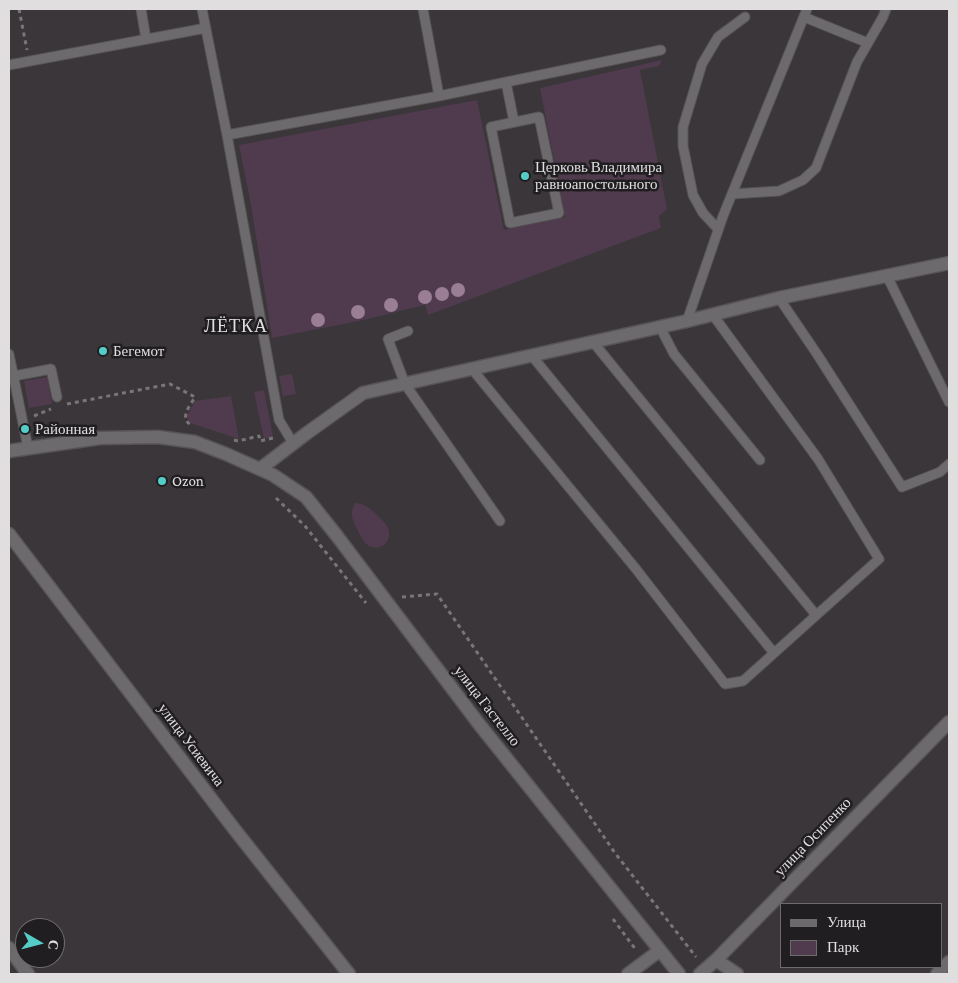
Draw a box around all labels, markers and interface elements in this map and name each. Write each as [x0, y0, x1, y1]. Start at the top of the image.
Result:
place label: Церковь Владимира равноапостольного [535, 158, 662, 193]
marker: Церковь Владимира равноапостольного [519, 170, 531, 182]
district label: ЛЁТКА [203, 315, 269, 337]
place label: Бегемот [113, 342, 164, 360]
marker: Бегемот [97, 345, 109, 357]
place label: Районная [35, 420, 95, 438]
marker: Районная [19, 423, 31, 435]
place label: Ozon [172, 472, 204, 490]
marker: Ozon [156, 475, 168, 487]
street label: улица Гастелло [450, 662, 524, 750]
street label: улица Усиевича [154, 700, 228, 790]
street label: улица Осипенко [771, 794, 855, 880]
legend [780, 903, 943, 968]
text: Улица [827, 914, 866, 930]
north arrow [15, 918, 65, 968]
text: С [45, 939, 62, 951]
text: Парк [827, 939, 859, 955]

